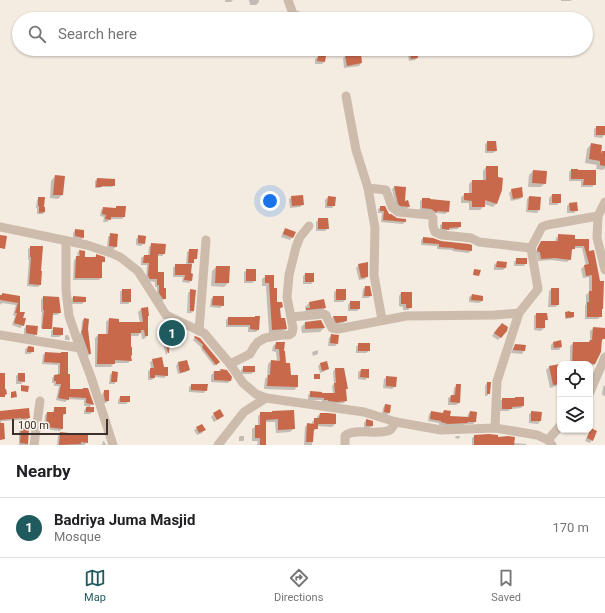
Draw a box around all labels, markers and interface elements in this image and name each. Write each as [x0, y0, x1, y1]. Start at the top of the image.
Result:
search box [12, 12, 593, 56]
icon: search [26, 23, 48, 45]
text: Search here [58, 25, 137, 43]
your location [260, 191, 280, 211]
pin: 1 [159, 318, 185, 348]
map controls [557, 361, 593, 433]
button: locate [557, 361, 593, 397]
button: layers [557, 397, 593, 433]
scale bar [12, 417, 108, 436]
text: 100 m [18, 419, 49, 432]
text: Nearby [16, 461, 71, 481]
text: Badriya Juma Masjid [54, 511, 195, 529]
text: 1 [25, 520, 33, 535]
text: 170 m [552, 520, 589, 535]
text: Mosque [54, 529, 101, 544]
tab: Map [84, 567, 106, 604]
tab: Directions [274, 567, 323, 604]
tab: Saved [491, 567, 521, 604]

